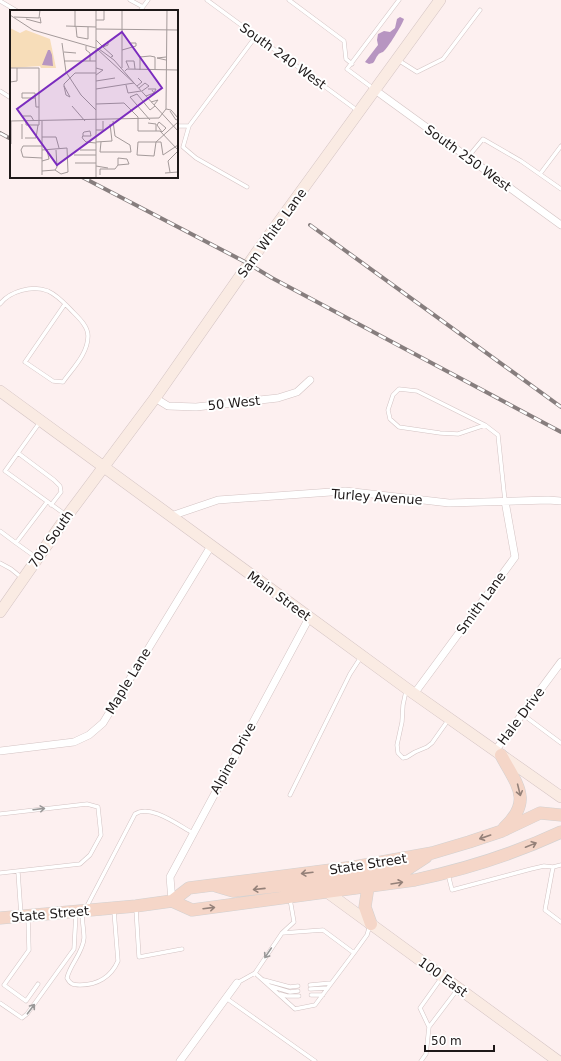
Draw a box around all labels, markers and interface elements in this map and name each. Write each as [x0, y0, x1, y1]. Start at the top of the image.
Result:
inset map [10, 10, 178, 178]
street label: South 240 West [237, 20, 329, 92]
street label: South 250 West [422, 122, 514, 194]
street label: Sam White Lane [235, 186, 309, 280]
street label: 50 West [207, 393, 261, 413]
street label: Turley Avenue [330, 486, 423, 508]
street label: 700 South [26, 507, 76, 571]
street label: Main Street [244, 568, 314, 624]
street label: Smith Lane [453, 569, 509, 637]
street label: Maple Lane [102, 645, 154, 717]
street label: Hale Drive [495, 684, 547, 748]
street label: Alpine Drive [207, 720, 259, 796]
one-way arrow [516, 783, 523, 796]
one-way arrow [32, 806, 45, 813]
one-way arrow [479, 833, 491, 841]
one-way arrow [525, 841, 537, 849]
street label: State Street [328, 850, 408, 878]
one-way arrow [301, 869, 314, 877]
one-way arrow [390, 879, 403, 887]
one-way arrow [253, 885, 266, 892]
street label: State Street [10, 903, 90, 925]
one-way arrow [202, 904, 215, 912]
one-way arrow [264, 947, 272, 958]
street label: 100 East [416, 954, 470, 1000]
one-way arrow [27, 1004, 35, 1015]
scale bar [425, 1027, 494, 1053]
text: 50 m [431, 1034, 462, 1048]

